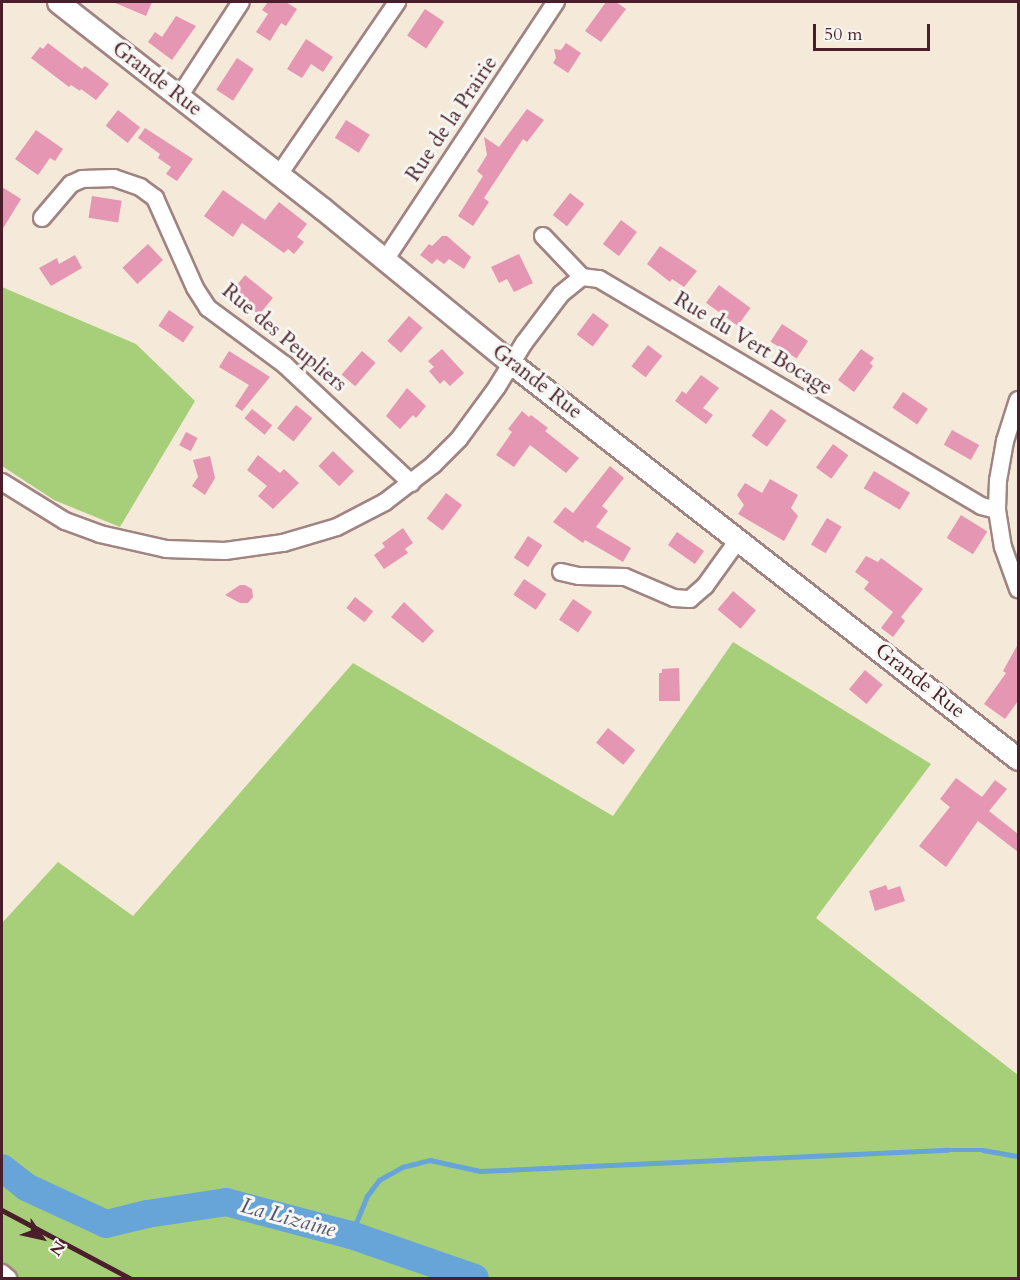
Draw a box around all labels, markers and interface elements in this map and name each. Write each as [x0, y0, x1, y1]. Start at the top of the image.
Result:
scale bar [816, 12, 933, 50]
text: 50 m [824, 22, 863, 47]
street label: Grande Rue [107, 36, 207, 122]
street label: Rue de la Prairie [401, 52, 503, 186]
street label: Rue des Peupliers [217, 279, 351, 397]
street label: Rue du Vert Bocage [669, 287, 837, 401]
street label: Grande Rue [487, 339, 587, 425]
street label: Grande Rue [870, 638, 970, 724]
water label: La Lizaine [238, 1193, 338, 1243]
north arrow [12, 1208, 72, 1268]
text: N [44, 1236, 70, 1260]

